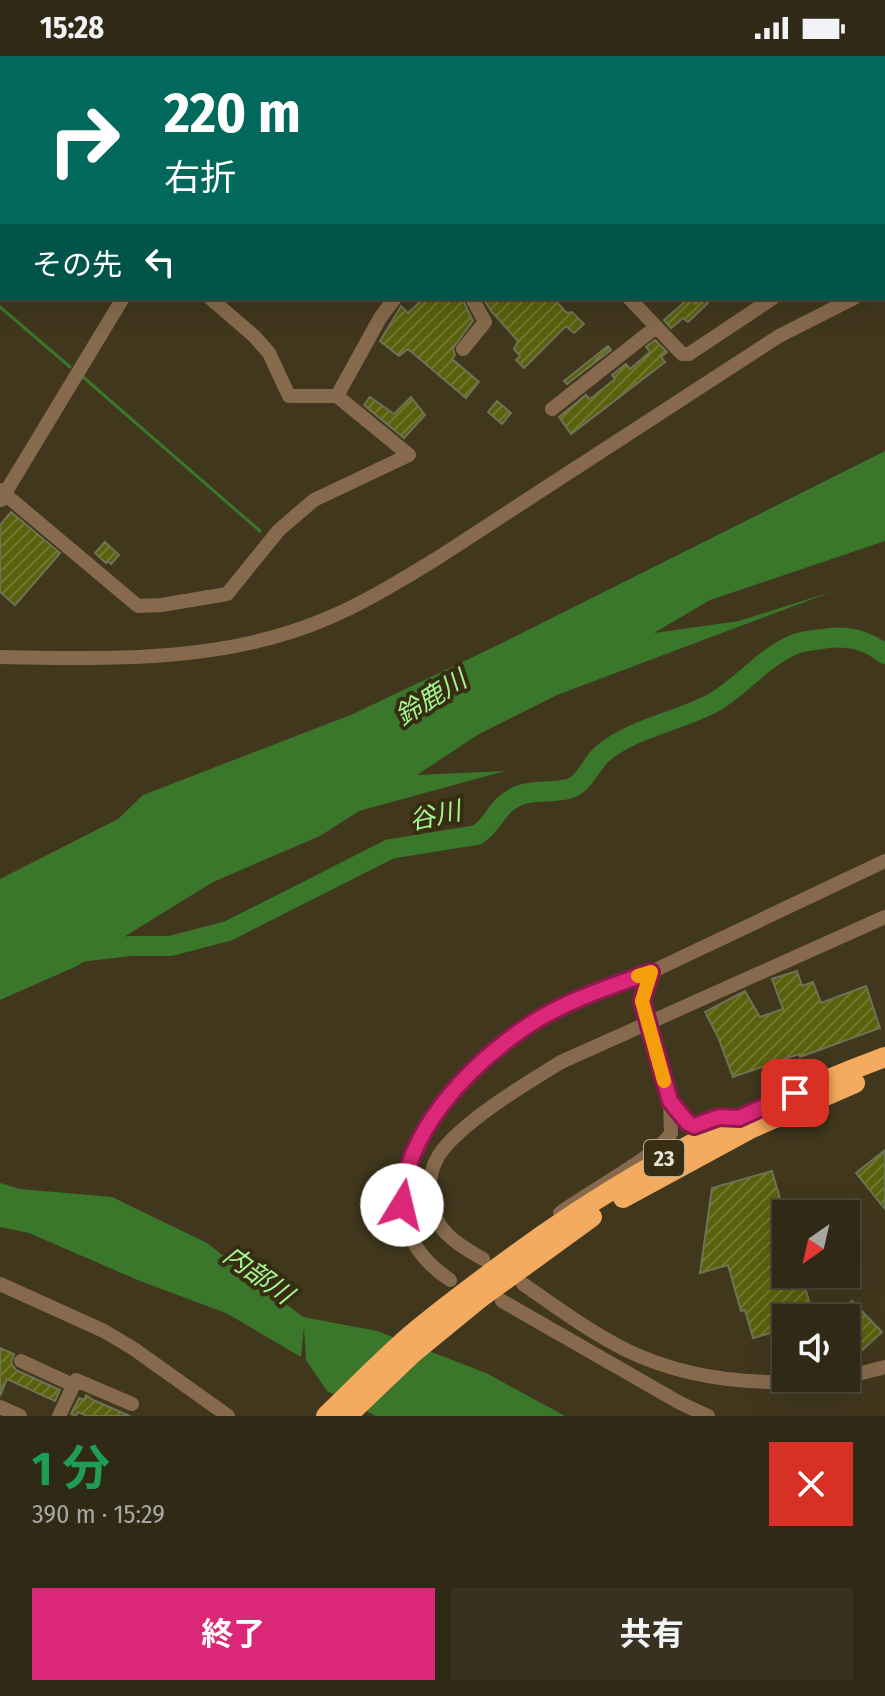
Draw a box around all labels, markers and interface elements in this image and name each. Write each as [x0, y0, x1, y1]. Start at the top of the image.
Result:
text: 15:28 [40, 10, 104, 46]
text: 220 m [164, 80, 301, 147]
icon: right [32, 88, 136, 192]
text: 右折 [164, 156, 236, 200]
icon: left [138, 240, 182, 284]
text: その先 [32, 247, 122, 283]
water label: 鈴鹿川 [390, 663, 475, 732]
water label: 谷川 [406, 795, 467, 837]
pin [761, 1059, 829, 1127]
icon: arrive [773, 1071, 817, 1115]
road number: 23 [644, 1140, 684, 1176]
position arrow [360, 1163, 444, 1247]
north arrow [772, 1200, 860, 1288]
map controls [772, 1200, 860, 1392]
water label: 内部川 [217, 1240, 301, 1312]
button: sound [772, 1304, 860, 1392]
text: 1 分 [32, 1440, 110, 1498]
button: close [769, 1442, 853, 1526]
text: 390 m · 15:29 [32, 1499, 165, 1530]
button: 終了 [32, 1588, 435, 1680]
button: 共有 [451, 1588, 853, 1680]

